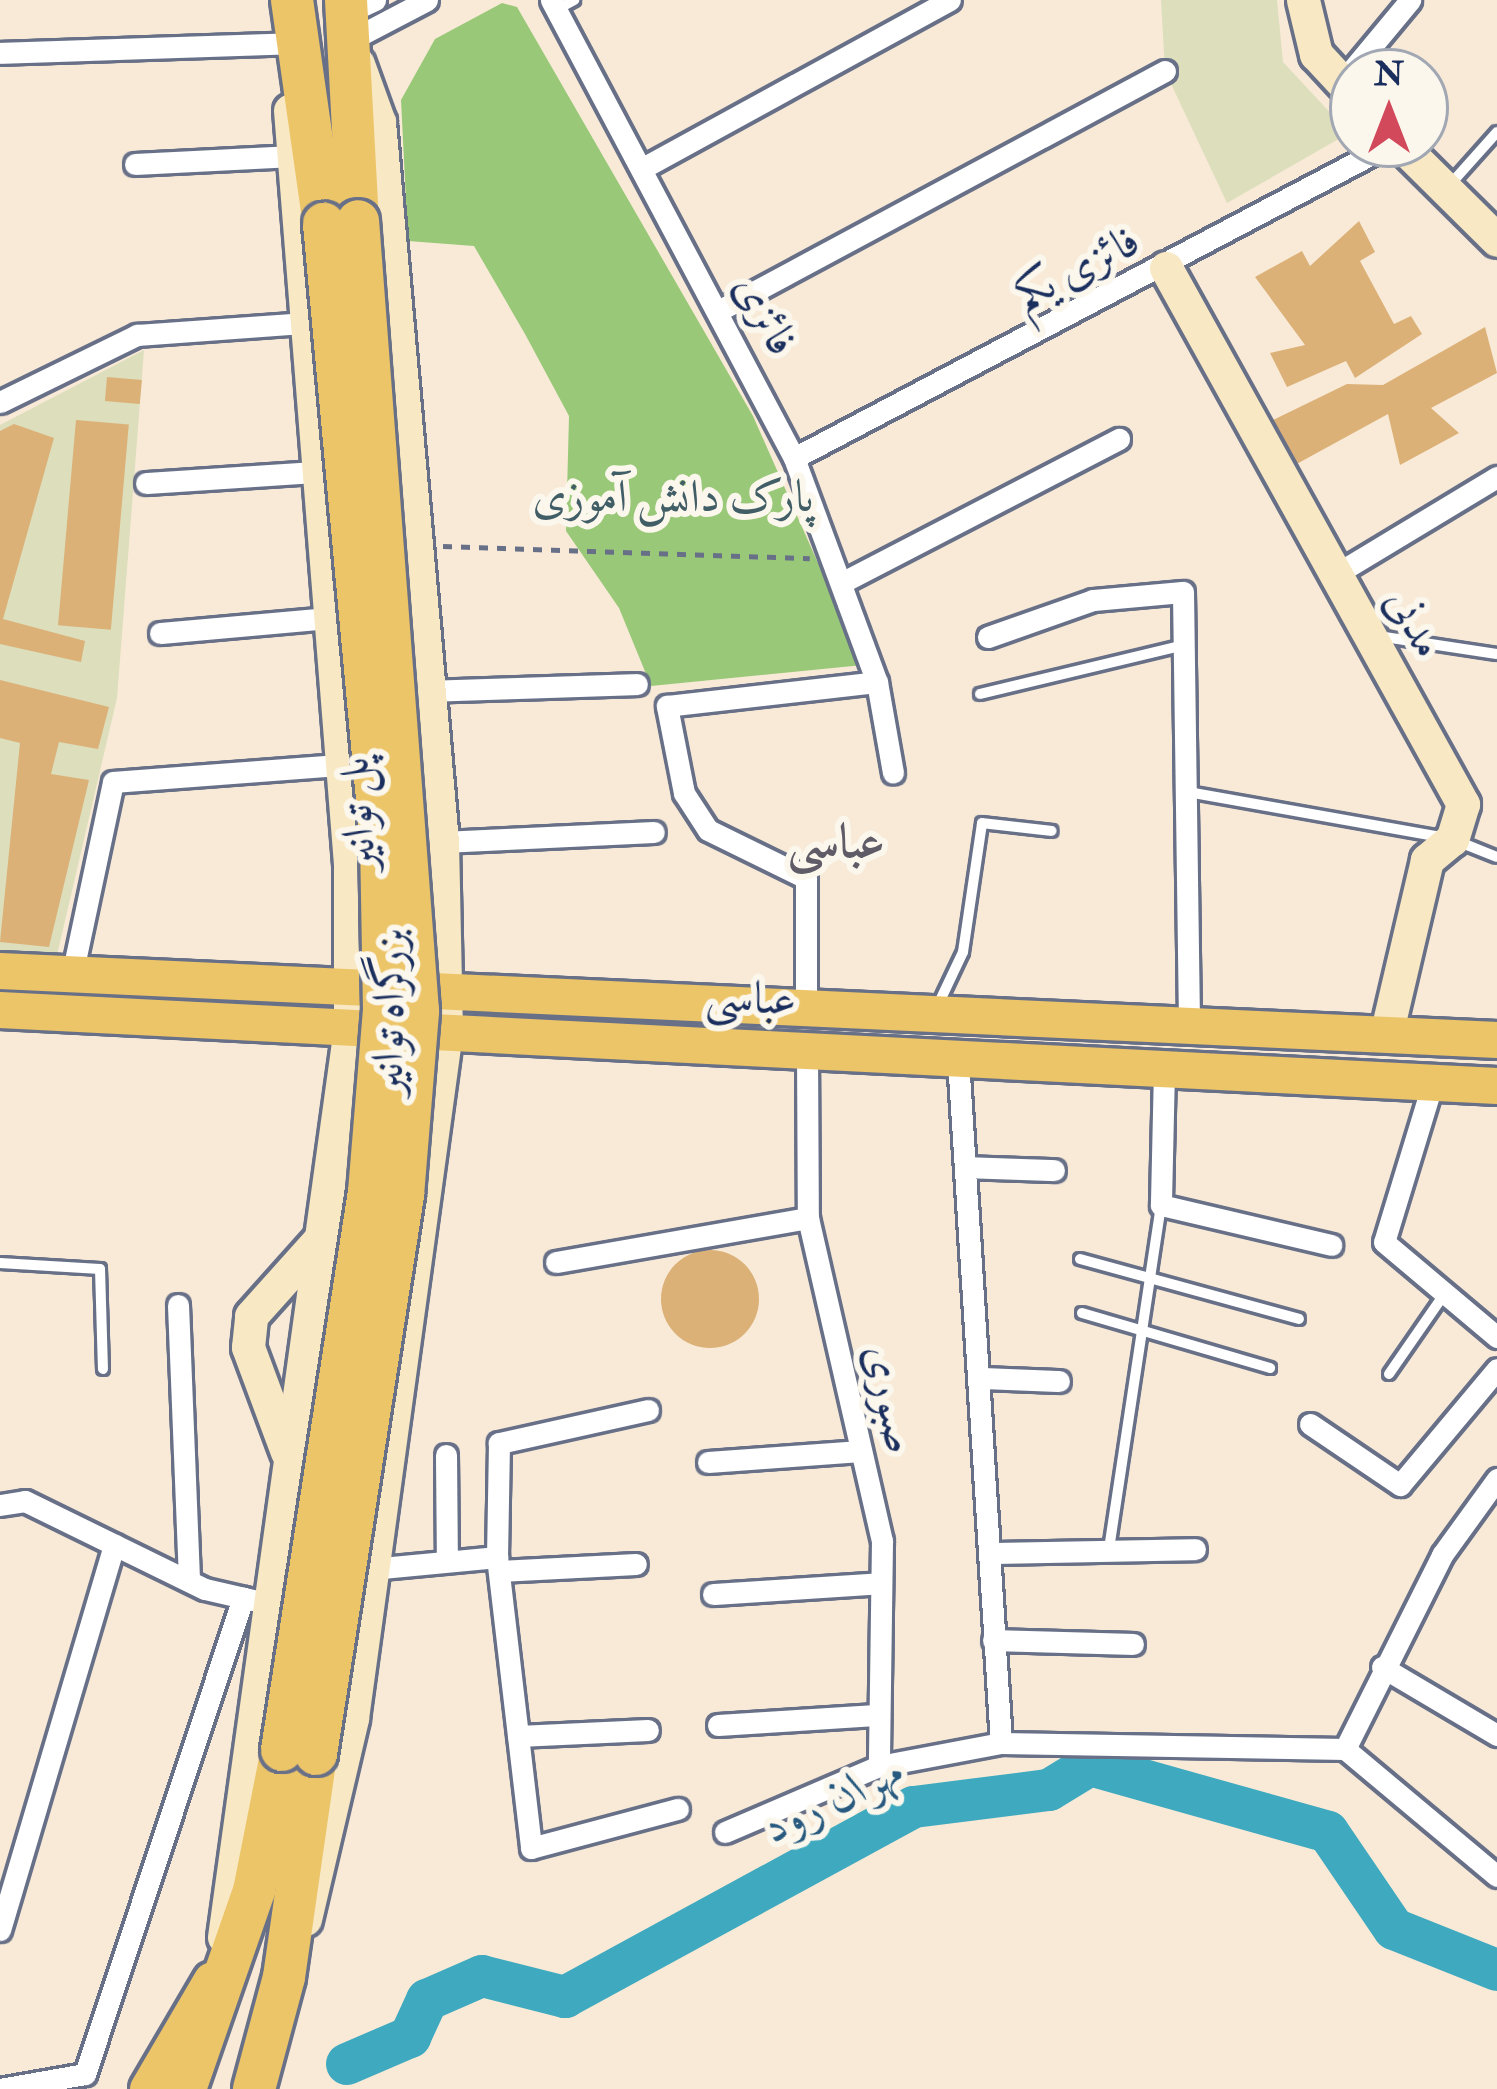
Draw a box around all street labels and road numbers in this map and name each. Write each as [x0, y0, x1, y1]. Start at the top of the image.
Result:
street label: فائزی یکم [1005, 215, 1149, 323]
street label: فائزی [721, 265, 809, 365]
street label: مدنی [1373, 579, 1455, 667]
street label: پل توانیر [327, 755, 389, 873]
street label: بزرگراه توانیر [362, 928, 418, 1096]
street label: عباسى [704, 970, 798, 1028]
street label: صبوری [852, 1339, 928, 1459]

